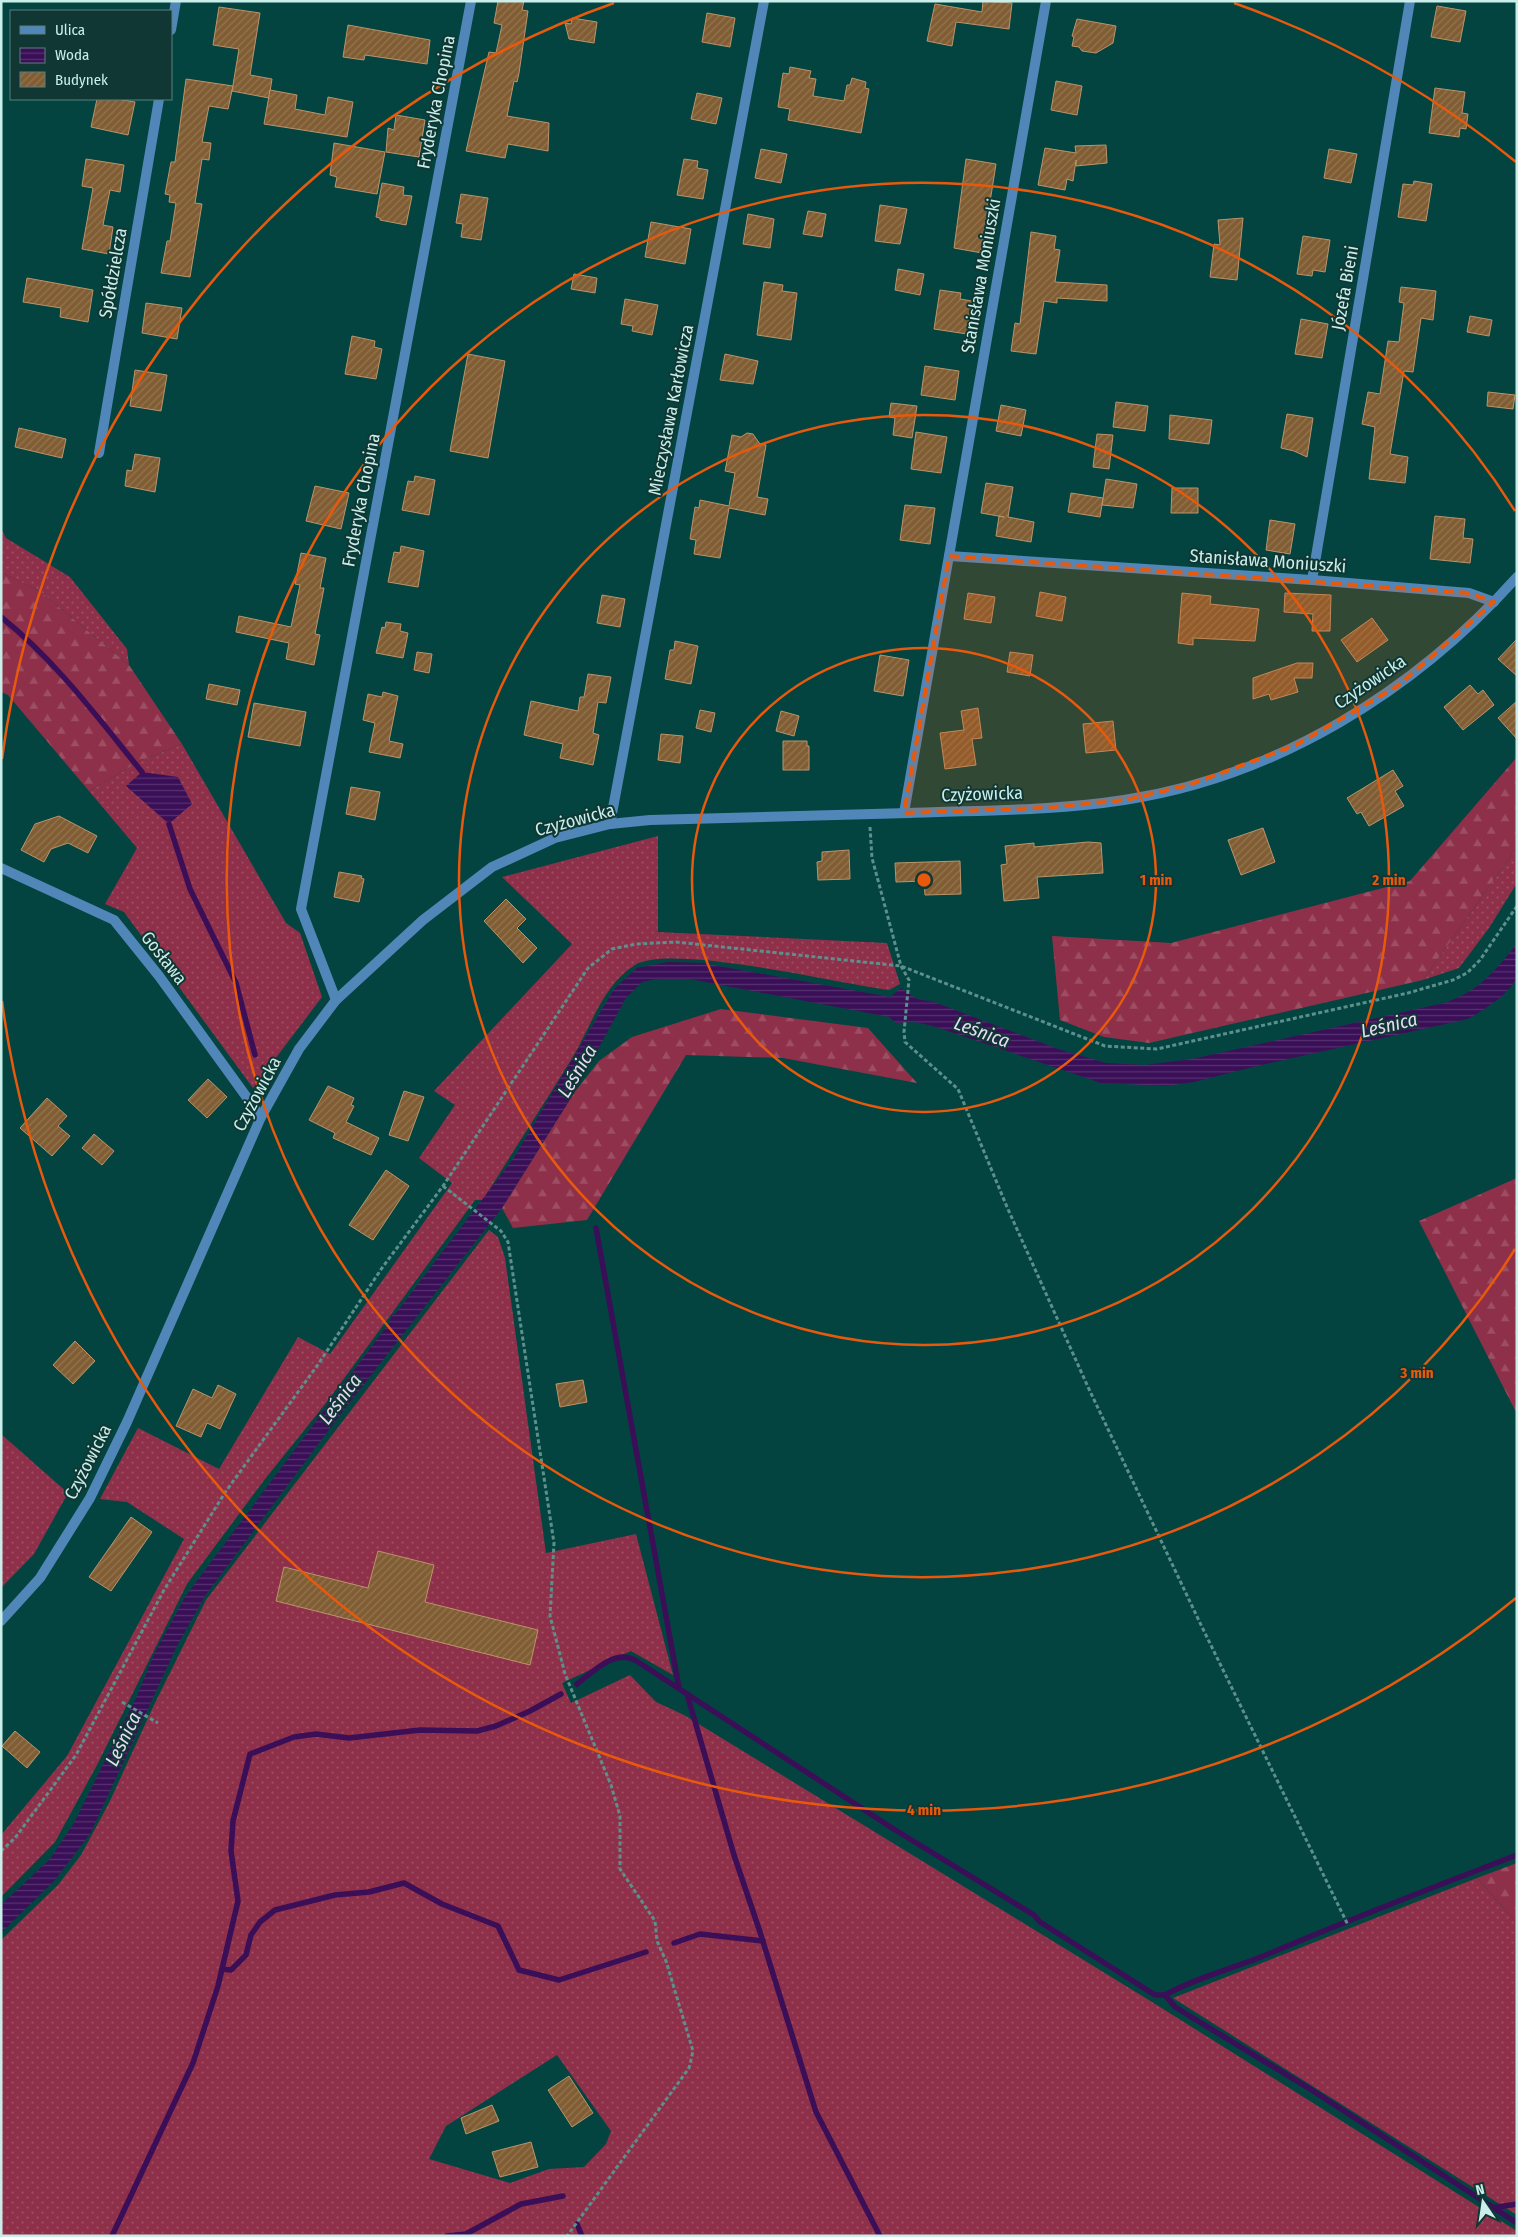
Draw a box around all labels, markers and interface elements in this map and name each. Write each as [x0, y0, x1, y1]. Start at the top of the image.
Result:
legend [10, 10, 172, 100]
text: Ulica [55, 21, 85, 39]
street label: Fryderyka Chopina [412, 33, 460, 171]
text: Woda [55, 46, 89, 64]
text: Budynek [55, 71, 108, 89]
street label: Stanisława Moniuszki [957, 197, 1005, 355]
street label: Spółdzielcza [94, 226, 132, 320]
street label: Józefa Bieni [1327, 244, 1363, 332]
street label: Mieczysława Karłowicza [644, 323, 698, 497]
street label: Fryderyka Chopina [337, 431, 385, 569]
street label: Stanisława Moniuszki [1189, 545, 1347, 577]
street label: Czyżowicka [1330, 650, 1410, 714]
street label: Czyżowicka [941, 782, 1023, 806]
street label: Czyżowicka [533, 799, 617, 841]
centre of rings [915, 871, 933, 889]
text: 1 min [1140, 871, 1172, 889]
text: 2 min [1371, 871, 1406, 889]
street label: Gosława [136, 927, 192, 989]
water label: Leśnica [1358, 1007, 1420, 1043]
water label: Leśnica [951, 1011, 1013, 1053]
water label: Leśnica [552, 1041, 602, 1101]
street label: Czyżowicka [228, 1053, 286, 1135]
text: 3 min [1399, 1364, 1434, 1382]
water label: Leśnica [314, 1369, 366, 1429]
street label: Czyżowicka [60, 1420, 116, 1503]
water label: Leśnica [100, 1708, 146, 1770]
text: 4 min [907, 1801, 941, 1819]
north arrow [1458, 2177, 1508, 2227]
text: N [1474, 2181, 1486, 2199]

